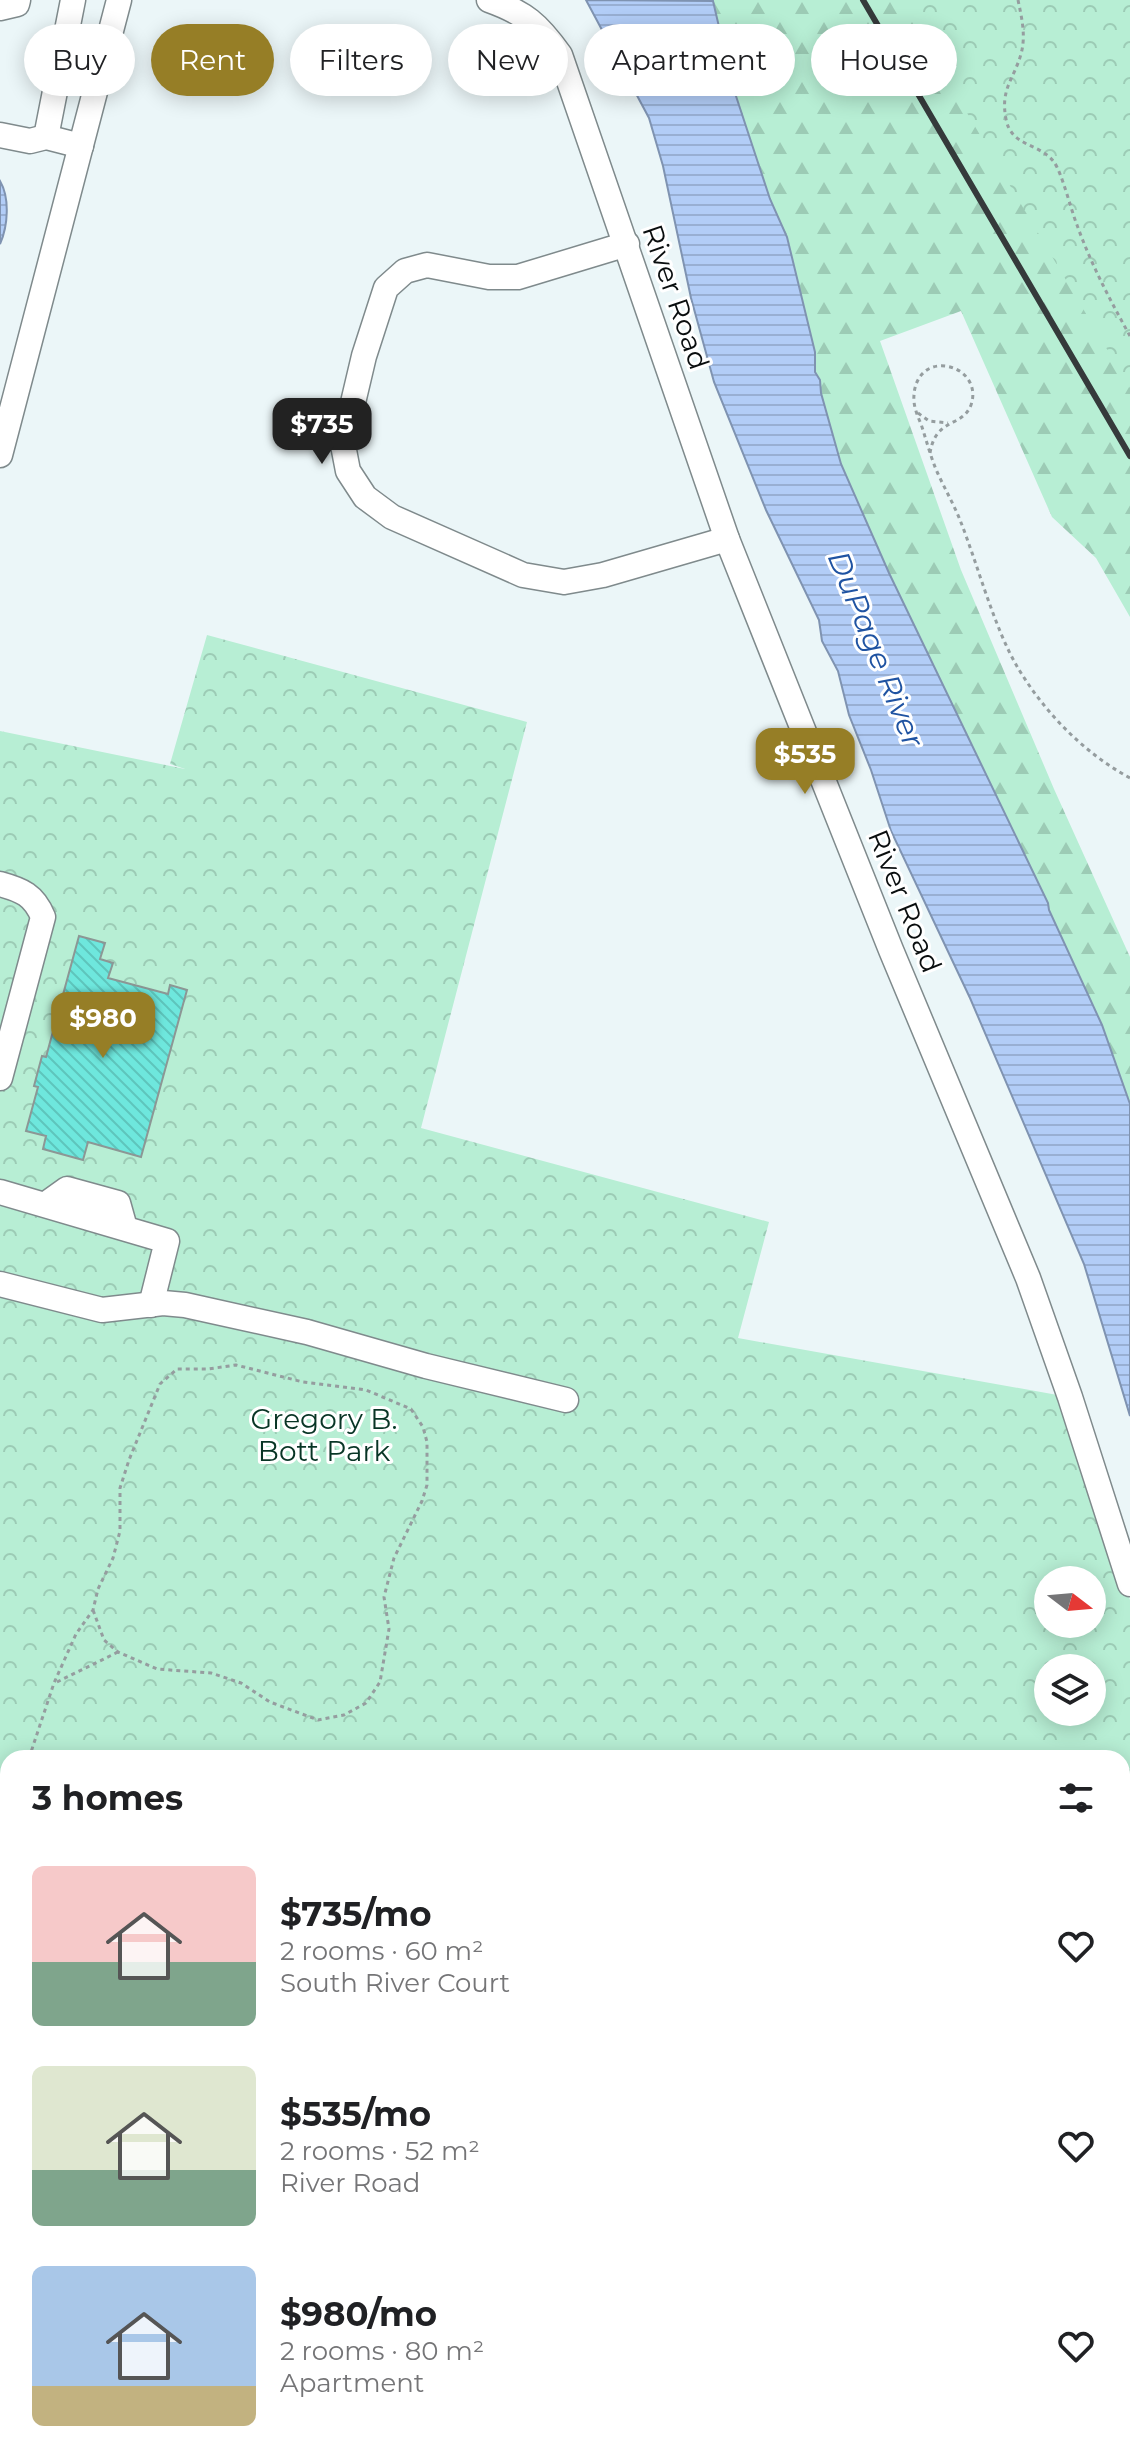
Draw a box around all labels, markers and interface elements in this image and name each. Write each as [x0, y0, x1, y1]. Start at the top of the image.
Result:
chip: Buy [24, 24, 135, 96]
chip: Rent [151, 24, 274, 96]
chip: Filters [290, 24, 432, 96]
chip: New [448, 24, 568, 96]
chip: Apartment [584, 24, 795, 96]
chip: House [811, 24, 957, 96]
street label: River Road [635, 220, 717, 374]
pin: $735 [275, 398, 369, 466]
text: $735 [291, 408, 353, 440]
water label: DuPage River [820, 545, 933, 754]
pin: $535 [758, 728, 852, 796]
text: $535 [774, 738, 836, 770]
street label: River Road [861, 825, 949, 977]
pin: $980 [56, 992, 150, 1060]
text: $980 [69, 1002, 137, 1034]
park label: Gregory B. Bott Park [251, 1402, 397, 1468]
north arrow [1034, 1566, 1106, 1638]
map controls [1034, 1566, 1106, 1726]
button: layers [1034, 1654, 1106, 1726]
icon: filters [1054, 1776, 1098, 1820]
text: 3 homes [32, 1777, 183, 1819]
text: $735/mo [280, 1893, 431, 1935]
icon: home [96, 1898, 192, 1994]
icon: heart [1054, 1924, 1098, 1968]
text: 2 rooms · 60 m² [280, 1935, 483, 1967]
text: South River Court [280, 1967, 510, 1999]
text: $535/mo [280, 2093, 431, 2135]
icon: home [96, 2098, 192, 2194]
icon: heart [1054, 2124, 1098, 2168]
text: 2 rooms · 52 m² [280, 2135, 480, 2167]
text: River Road [280, 2167, 420, 2199]
text: $980/mo [280, 2293, 437, 2335]
icon: home [96, 2298, 192, 2394]
icon: heart [1054, 2324, 1098, 2368]
text: 2 rooms · 80 m² [280, 2335, 484, 2367]
text: Apartment [280, 2367, 424, 2399]

